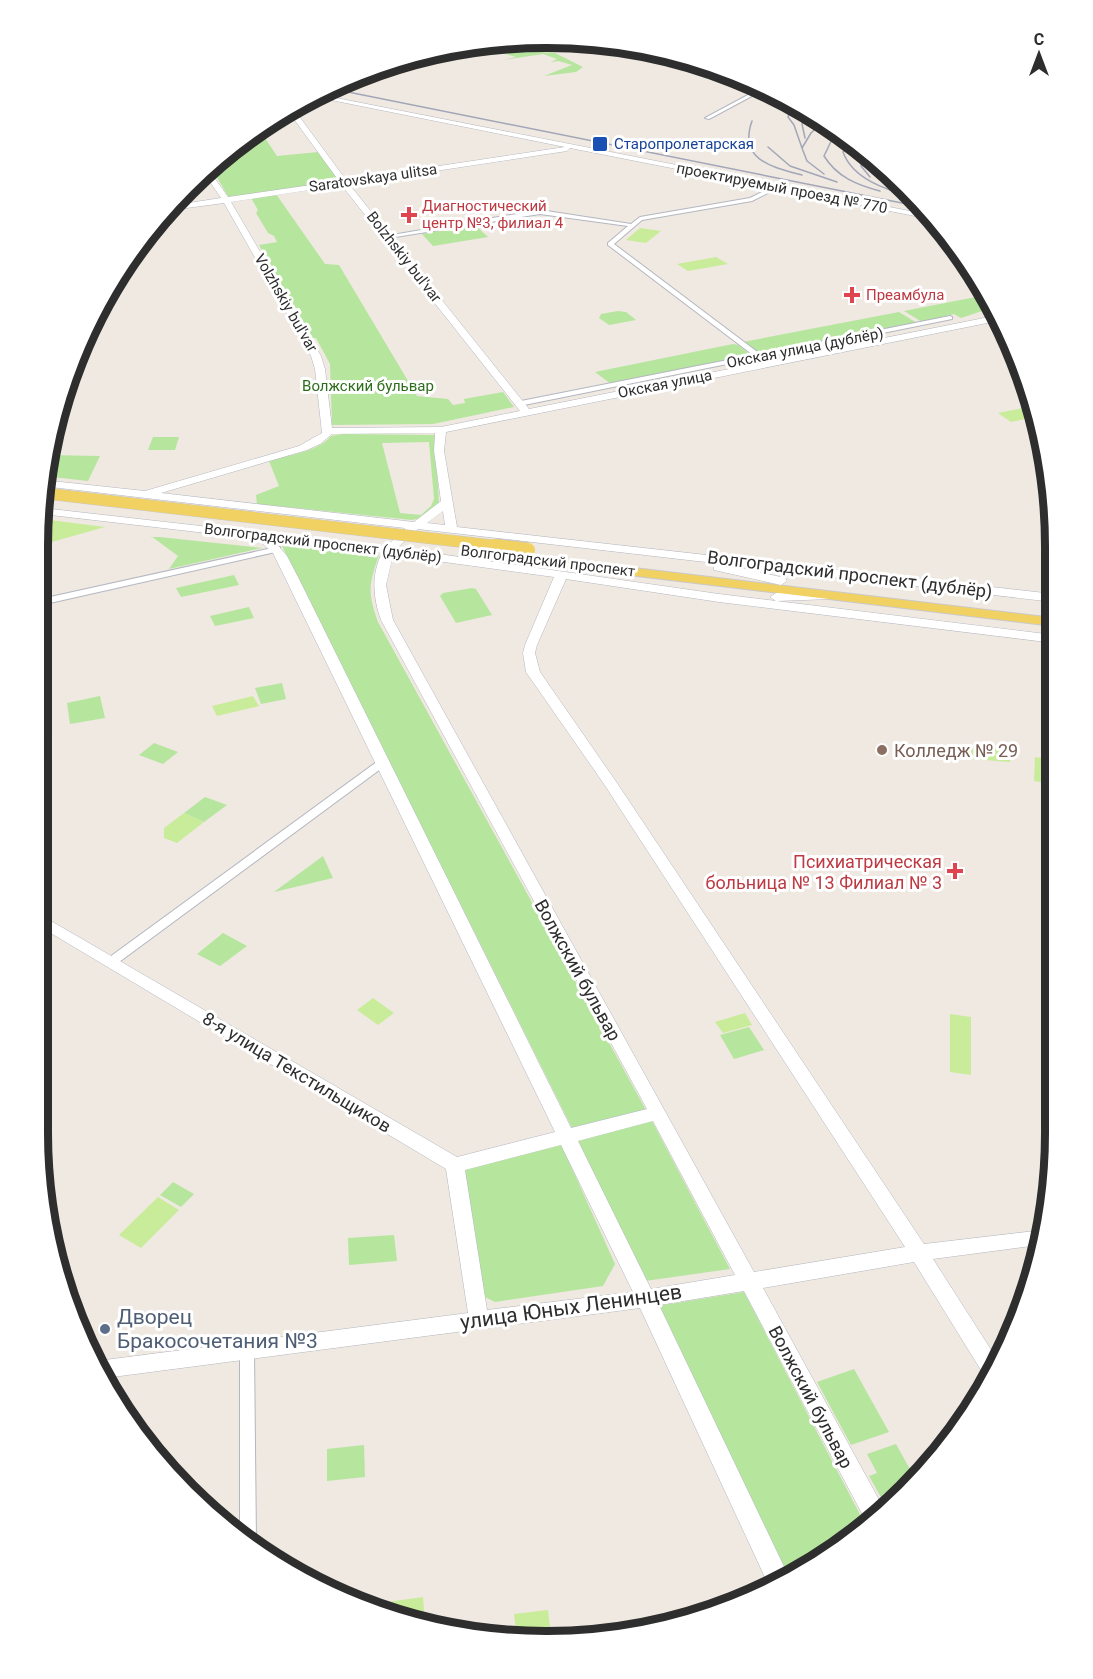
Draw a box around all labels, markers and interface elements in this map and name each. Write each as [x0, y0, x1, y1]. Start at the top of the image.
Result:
north arrow [1009, 24, 1069, 84]
text: С [1034, 30, 1044, 49]
marker: Старопролетарская [591, 135, 609, 153]
place label: Старопролетарская [614, 135, 754, 153]
street label: проектируемый проезд № 770 [675, 159, 889, 217]
street label: Saratovskaya ulitsa [308, 160, 438, 196]
place label: Диагностический центр №3, филиал 4 [422, 197, 564, 232]
marker: Диагностический центр №3, филиал 4 [400, 206, 418, 224]
street label: Bolzhskiy bul'var [363, 208, 445, 306]
street label: Volzhskiy bul'var [251, 251, 321, 355]
marker: Преамбула [843, 286, 861, 304]
place label: Преамбула [866, 286, 944, 304]
street label: Окская улица (дублёр) [725, 324, 885, 372]
street label: Окская улица [616, 366, 714, 402]
park label: Волжский бульвар [302, 377, 434, 395]
street label: Волгоградский проспект (дублёр) [203, 519, 443, 567]
street label: Волгоградский проспект [460, 541, 636, 581]
street label: Волгоградский проспект (дублёр) [706, 546, 994, 603]
place label: Колледж № 29 [894, 740, 1018, 761]
marker: Колледж № 29 [875, 743, 889, 757]
place label: Психиатрическая больница № 13 Филиал № 3 [706, 851, 942, 893]
marker: Психиатрическая больница № 13 Филиал № 3 [946, 862, 964, 880]
street label: Волжский бульвар [530, 896, 626, 1044]
street label: 8-я улица Текстильщиков [199, 1007, 395, 1137]
street label: улица Юных Ленинцев [459, 1280, 683, 1334]
place label: Дворец Бракосочетания №3 [117, 1305, 318, 1353]
marker: Дворец Бракосочетания №3 [98, 1322, 112, 1336]
street label: Волжский бульвар [765, 1322, 857, 1472]

